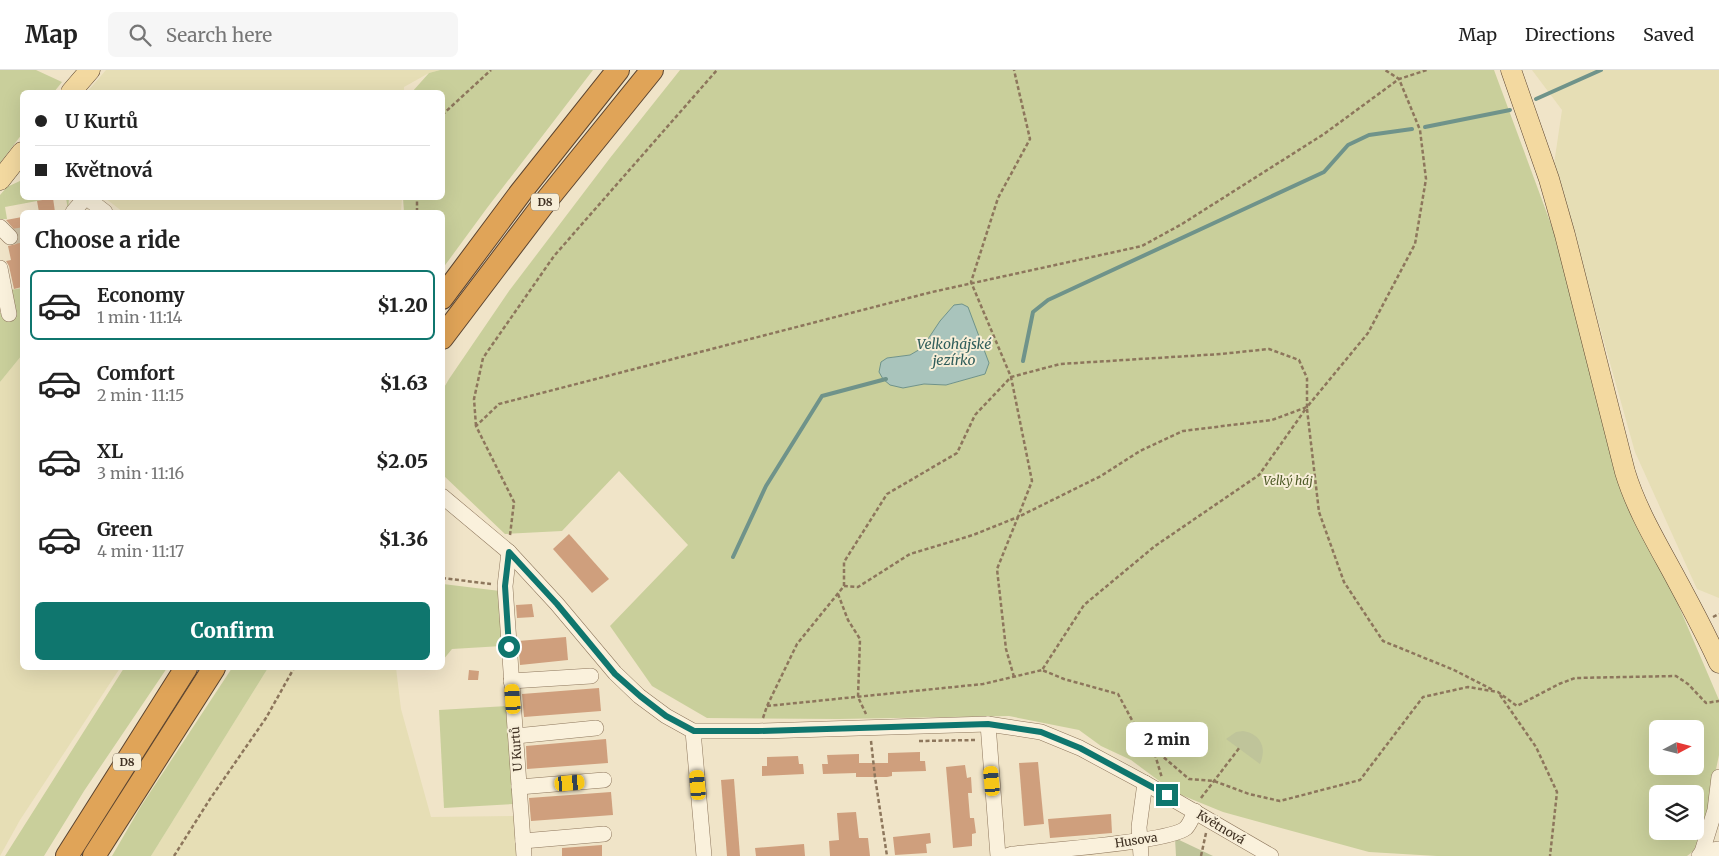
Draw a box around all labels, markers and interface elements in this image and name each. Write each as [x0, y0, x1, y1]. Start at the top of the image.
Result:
search box [108, 12, 458, 57]
text: Map [25, 19, 78, 50]
icon: search [126, 21, 154, 49]
text: Search here [166, 23, 272, 47]
text: Map [1459, 23, 1497, 46]
text: Directions [1525, 23, 1615, 46]
text: Saved [1643, 23, 1694, 46]
text: U Kurtů [65, 109, 138, 133]
text: Květnová [65, 158, 153, 182]
road number: D8 [531, 194, 559, 210]
text: Choose a ride [35, 226, 180, 254]
icon: car [37, 283, 82, 328]
text: Economy [97, 283, 185, 307]
text: $1.20 [377, 293, 428, 317]
text: 1 min · 11:14 [97, 307, 182, 327]
water label: Velkohájské jezírko [917, 335, 992, 369]
icon: car [37, 361, 82, 406]
text: Comfort [97, 361, 175, 385]
text: $1.63 [380, 371, 428, 395]
text: 2 min · 11:15 [97, 385, 184, 405]
icon: car [37, 439, 82, 484]
text: XL [97, 439, 123, 463]
text: $2.05 [376, 449, 428, 473]
text: 3 min · 11:16 [97, 463, 184, 483]
park label: Velký háj [1263, 473, 1313, 488]
icon: car [37, 517, 82, 562]
text: Green [97, 517, 153, 541]
text: $1.36 [379, 527, 428, 551]
text: 4 min · 11:17 [97, 541, 184, 561]
button: Confirm [35, 602, 430, 660]
route start [498, 636, 520, 658]
car [504, 684, 521, 714]
north arrow [1649, 720, 1704, 775]
map controls [1649, 720, 1704, 840]
callout: 2 min [1126, 722, 1208, 758]
street label: U Kurtů [507, 726, 525, 772]
text: 2 min [1144, 729, 1190, 749]
road number: D8 [113, 754, 141, 770]
car [983, 765, 1000, 797]
car [689, 769, 706, 801]
car [554, 774, 585, 792]
route end [1156, 784, 1178, 806]
button: layers [1649, 785, 1704, 840]
street label: Květnová [1194, 807, 1248, 848]
street label: Husova [1114, 830, 1159, 850]

